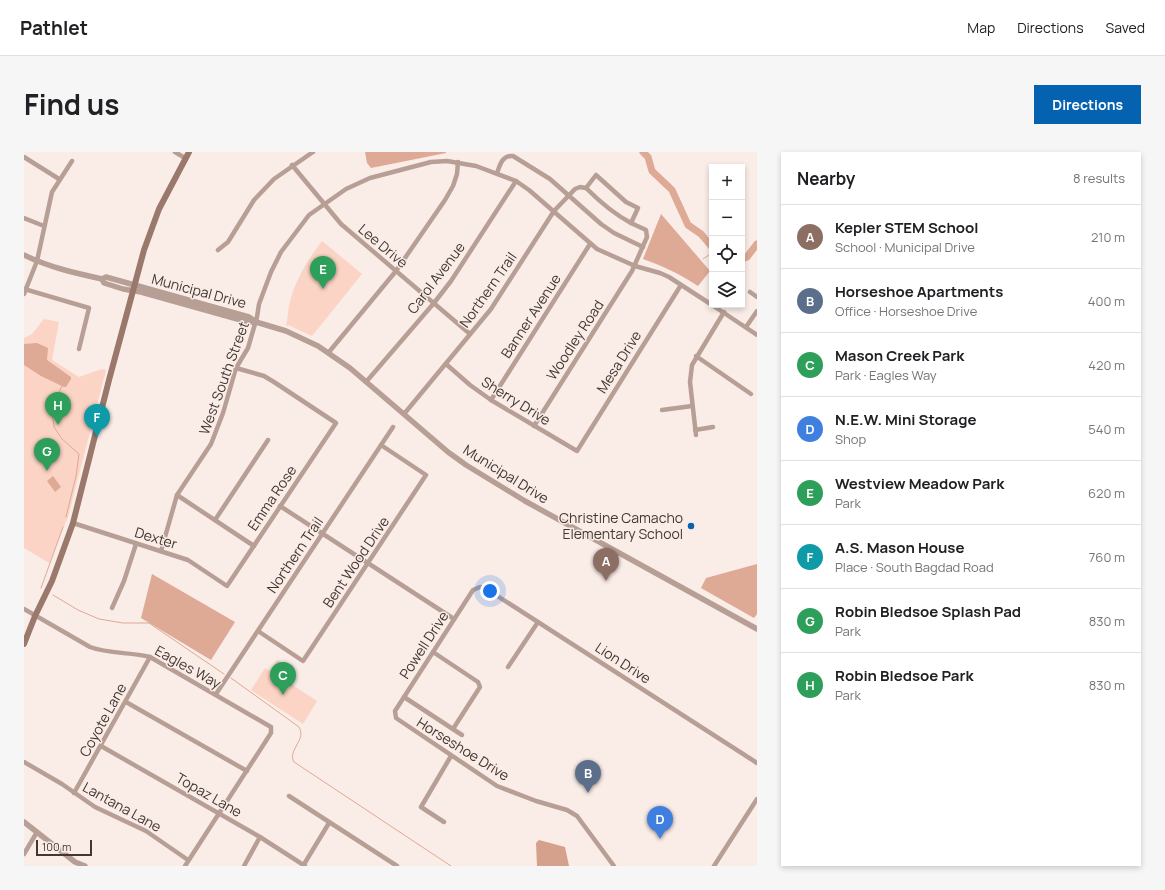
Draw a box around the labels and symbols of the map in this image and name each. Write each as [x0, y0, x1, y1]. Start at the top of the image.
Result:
street label: Lee Drive [355, 219, 412, 272]
street label: Carol Avenue [402, 238, 469, 317]
street label: Northern Trail [455, 248, 521, 331]
pin: E [310, 256, 336, 289]
street label: Municipal Drive [150, 269, 249, 312]
street label: Banner Avenue [496, 270, 565, 362]
street label: Woodley Road [542, 296, 608, 383]
street label: West South Street [194, 318, 253, 437]
street label: Mesa Drive [592, 327, 645, 397]
street label: Sherry Drive [478, 372, 554, 429]
pin: H [45, 392, 71, 425]
pin: F [84, 404, 110, 437]
pin: G [34, 438, 60, 471]
street label: Municipal Drive [460, 440, 553, 507]
street label: Emma Rose [243, 461, 300, 534]
place label: Christine Camacho Elementary School [559, 508, 683, 543]
street label: Bent Wood Drive [318, 512, 393, 611]
street label: Northern Trail [262, 513, 327, 596]
marker: Christine Camacho Elementary School [686, 521, 696, 531]
street label: Dexter [133, 522, 180, 553]
pin: A [593, 548, 619, 581]
your location [480, 581, 500, 601]
street label: Powell Drive [395, 607, 453, 682]
street label: Lion Drive [592, 638, 655, 688]
street label: Eagles Way [152, 641, 225, 693]
pin: C [270, 662, 296, 695]
street label: Coyote Lane [75, 680, 131, 760]
street label: Horseshoe Drive [413, 712, 513, 785]
pin: B [575, 760, 601, 793]
street label: Topaz Lane [173, 768, 246, 821]
street label: Lantana Lane [80, 777, 165, 836]
pin: D [647, 806, 673, 839]
scale bar [36, 838, 92, 857]

